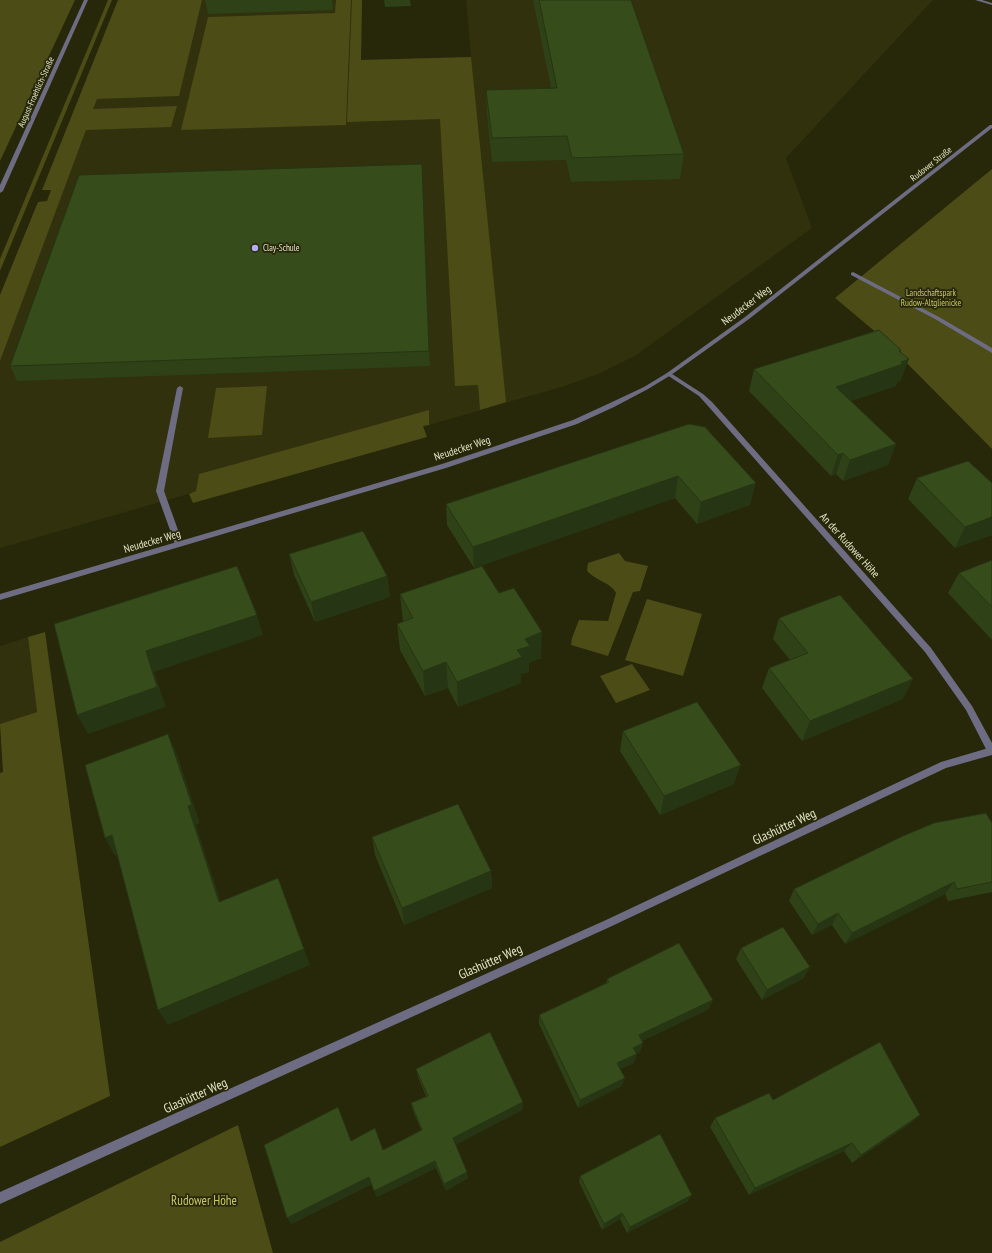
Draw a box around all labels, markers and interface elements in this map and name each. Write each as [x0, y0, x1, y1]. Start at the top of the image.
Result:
street label: August-Froehlich-Straße [15, 55, 56, 129]
street label: Rudower Straße [908, 144, 954, 183]
place label: Clay-Schule [263, 242, 300, 253]
marker: Clay-Schule [250, 243, 260, 253]
street label: Neudecker Weg [718, 282, 774, 328]
park label: Landschaftspark Rudow-Altglienicke [901, 287, 962, 308]
street label: Neudecker Weg [432, 432, 492, 464]
street label: An der Rudower Höhe [817, 510, 883, 581]
street label: Neudecker Weg [122, 526, 182, 556]
street label: Glashütter Weg [750, 804, 819, 849]
street label: Glashütter Weg [456, 940, 525, 983]
street label: Glashütter Weg [161, 1074, 230, 1117]
park label: Rudower Höhe [171, 1192, 237, 1209]

